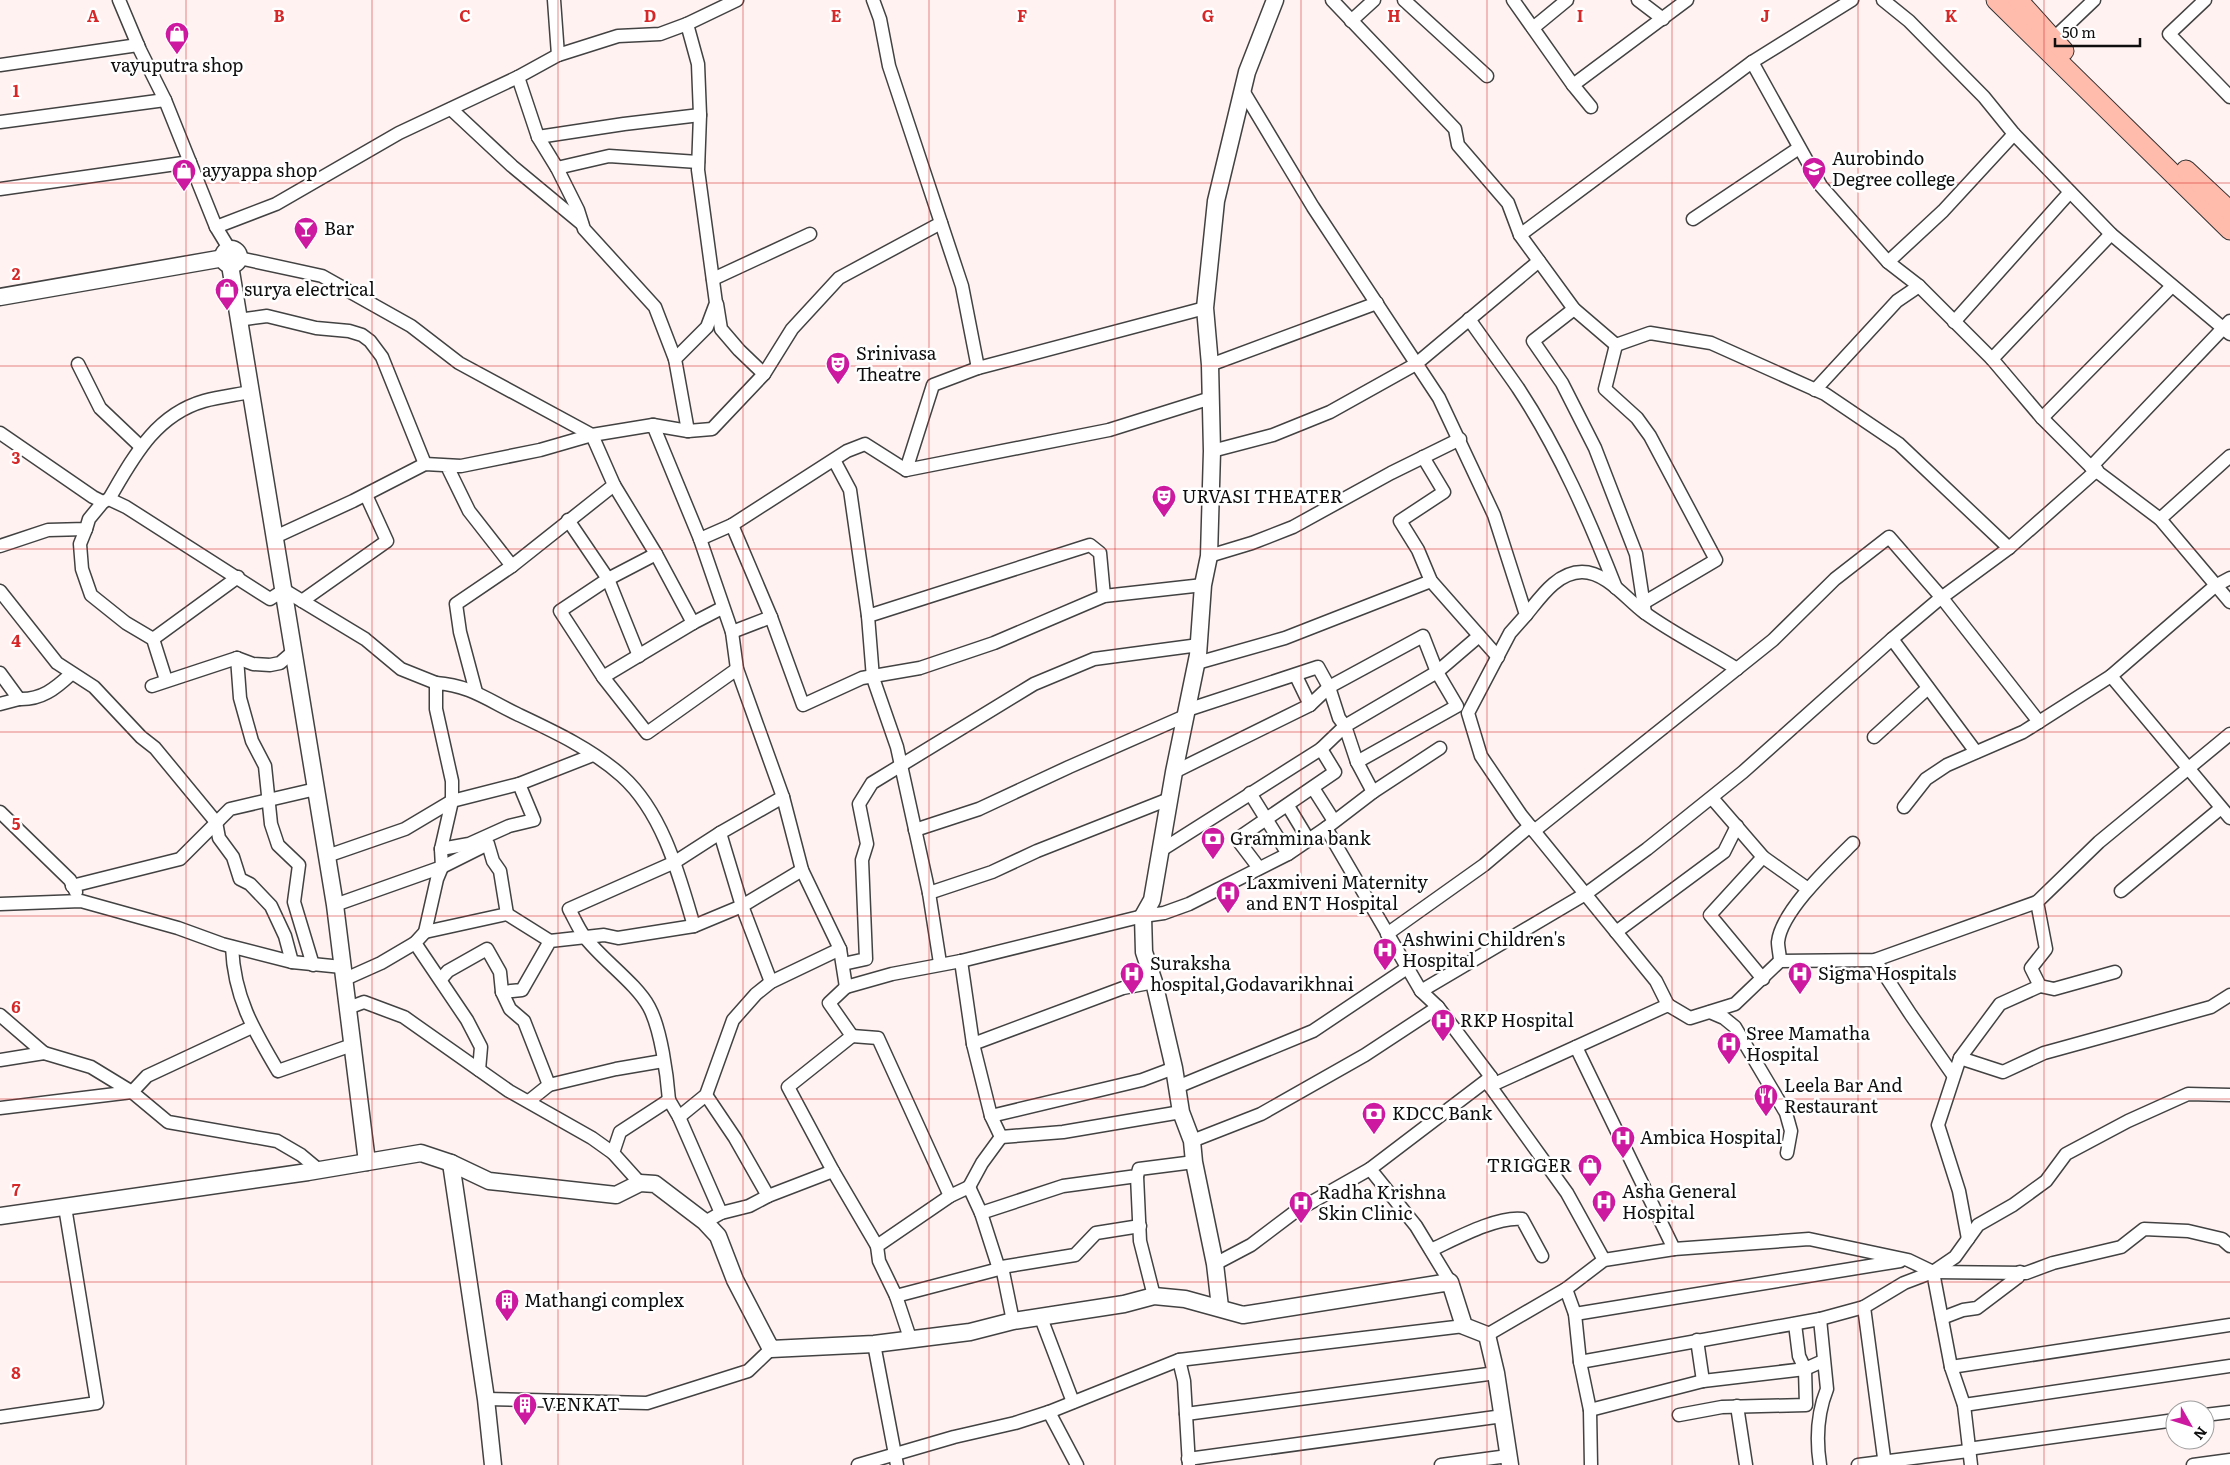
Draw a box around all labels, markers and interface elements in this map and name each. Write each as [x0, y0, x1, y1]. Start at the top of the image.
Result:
text: A [87, 3, 99, 27]
text: B [273, 3, 285, 27]
text: C [459, 3, 471, 27]
text: D [644, 3, 656, 27]
text: E [831, 3, 842, 27]
text: F [1017, 3, 1027, 27]
text: G [1202, 3, 1214, 27]
text: H [1387, 3, 1401, 27]
text: I [1577, 3, 1583, 27]
text: J [1760, 3, 1770, 27]
text: K [1945, 3, 1958, 27]
scale bar [2055, 15, 2140, 47]
text: 50 m [2062, 20, 2096, 43]
shop icon: vayuputra shop [164, 21, 190, 55]
place label: vayuputra shop [111, 51, 243, 78]
text: 1 [13, 78, 20, 102]
place label: Aurobindo Degree college [1832, 144, 1955, 192]
place label: ayyappa shop [202, 156, 317, 183]
school or university icon: Aurobindo Degree college [1801, 156, 1827, 190]
shop icon: ayyappa shop [171, 158, 197, 192]
place label: Bar [324, 214, 354, 241]
bar icon: Bar [293, 216, 319, 250]
text: 2 [12, 261, 21, 285]
place label: surya electrical [244, 275, 375, 302]
shop icon: surya electrical [214, 277, 240, 311]
place label: Srinivasa Theatre [856, 339, 937, 387]
theatre icon: Srinivasa Theatre [825, 351, 851, 385]
text: 3 [12, 445, 21, 469]
place label: URVASI THEATER [1182, 482, 1343, 509]
theatre icon: URVASI THEATER [1151, 484, 1177, 518]
text: 4 [11, 628, 21, 652]
text: 5 [12, 811, 21, 835]
place label: Grammina bank [1230, 824, 1372, 851]
bank icon: Grammina bank [1200, 826, 1226, 860]
place label: Laxmiveni Maternity and ENT Hospital [1246, 868, 1428, 916]
hospital icon: Laxmiveni Maternity and ENT Hospital [1215, 880, 1241, 914]
place label: Ashwini Children's Hospital [1402, 925, 1565, 973]
hospital icon: Ashwini Children's Hospital [1372, 937, 1398, 971]
place label: Suraksha hospital,Godavarikhnai [1150, 949, 1354, 997]
place label: Sigma Hospitals [1818, 959, 1956, 986]
hospital icon: Suraksha hospital,Godavarikhnai [1119, 961, 1145, 995]
hospital icon: Sigma Hospitals [1787, 961, 1813, 995]
text: 6 [11, 994, 21, 1018]
place label: RKP Hospital [1460, 1006, 1574, 1033]
hospital icon: RKP Hospital [1430, 1008, 1456, 1042]
place label: Sree Mamatha Hospital [1746, 1019, 1870, 1067]
hospital icon: Sree Mamatha Hospital [1716, 1031, 1742, 1065]
place label: Leela Bar And Restaurant [1784, 1071, 1902, 1119]
restaurant icon: Leela Bar And Restaurant [1753, 1083, 1779, 1117]
place label: KDCC Bank [1392, 1099, 1493, 1126]
bank icon: KDCC Bank [1361, 1101, 1387, 1135]
place label: Ambica Hospital [1640, 1123, 1782, 1150]
hospital icon: Ambica Hospital [1610, 1125, 1636, 1159]
place label: TRIGGER [1487, 1151, 1572, 1178]
shop icon: TRIGGER [1577, 1153, 1603, 1187]
text: 7 [12, 1177, 21, 1201]
place label: Asha General Hospital [1622, 1177, 1736, 1225]
place label: Radha Krishna Skin Clinic [1318, 1178, 1446, 1226]
hospital icon: Asha General Hospital [1591, 1189, 1617, 1223]
hospital icon: Radha Krishna Skin Clinic [1288, 1190, 1314, 1224]
place label: Mathangi complex [524, 1286, 685, 1313]
building icon: Mathangi complex [494, 1288, 520, 1322]
text: 8 [11, 1360, 21, 1384]
place label: VENKAT [542, 1390, 620, 1417]
building icon: VENKAT [512, 1392, 538, 1426]
north arrow [2165, 1400, 2215, 1450]
text: N [2189, 1423, 2212, 1445]

